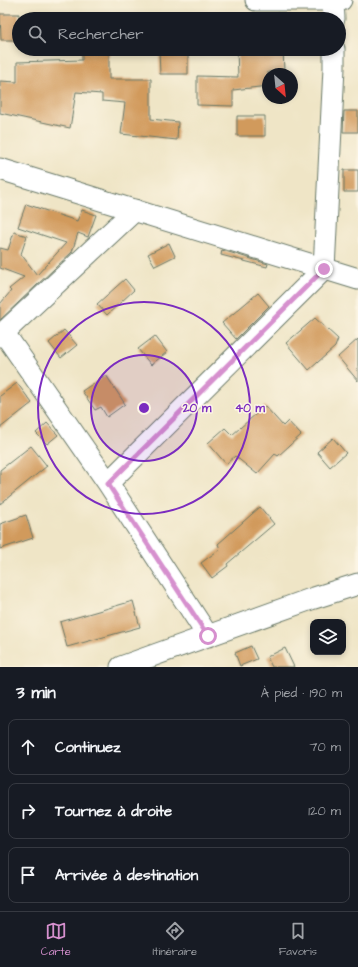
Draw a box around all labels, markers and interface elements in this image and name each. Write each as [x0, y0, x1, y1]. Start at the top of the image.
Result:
search box [12, 12, 346, 56]
icon: search [26, 23, 48, 45]
text: Rechercher [58, 24, 143, 45]
north arrow [262, 68, 298, 104]
route end [315, 260, 333, 278]
text: 20 m [182, 400, 212, 417]
text: 40 m [235, 400, 266, 417]
centre of rings [137, 401, 151, 415]
map controls [310, 619, 346, 655]
button: layers [310, 619, 346, 655]
route start [199, 627, 217, 645]
text: 3 min [16, 681, 56, 705]
text: À pied · 190 m [261, 684, 342, 702]
icon: ahead [17, 736, 39, 758]
text: Continuez [55, 737, 121, 758]
text: 70 m [309, 738, 341, 756]
icon: right [17, 800, 39, 822]
text: Tournez à droite [55, 801, 172, 822]
text: 120 m [308, 802, 341, 820]
icon: arrive [17, 864, 39, 886]
text: Arrivée à destination [55, 865, 198, 886]
tab: Carte [41, 920, 71, 959]
tab: Itinéraire [152, 920, 197, 959]
tab: Favoris [279, 920, 317, 959]

